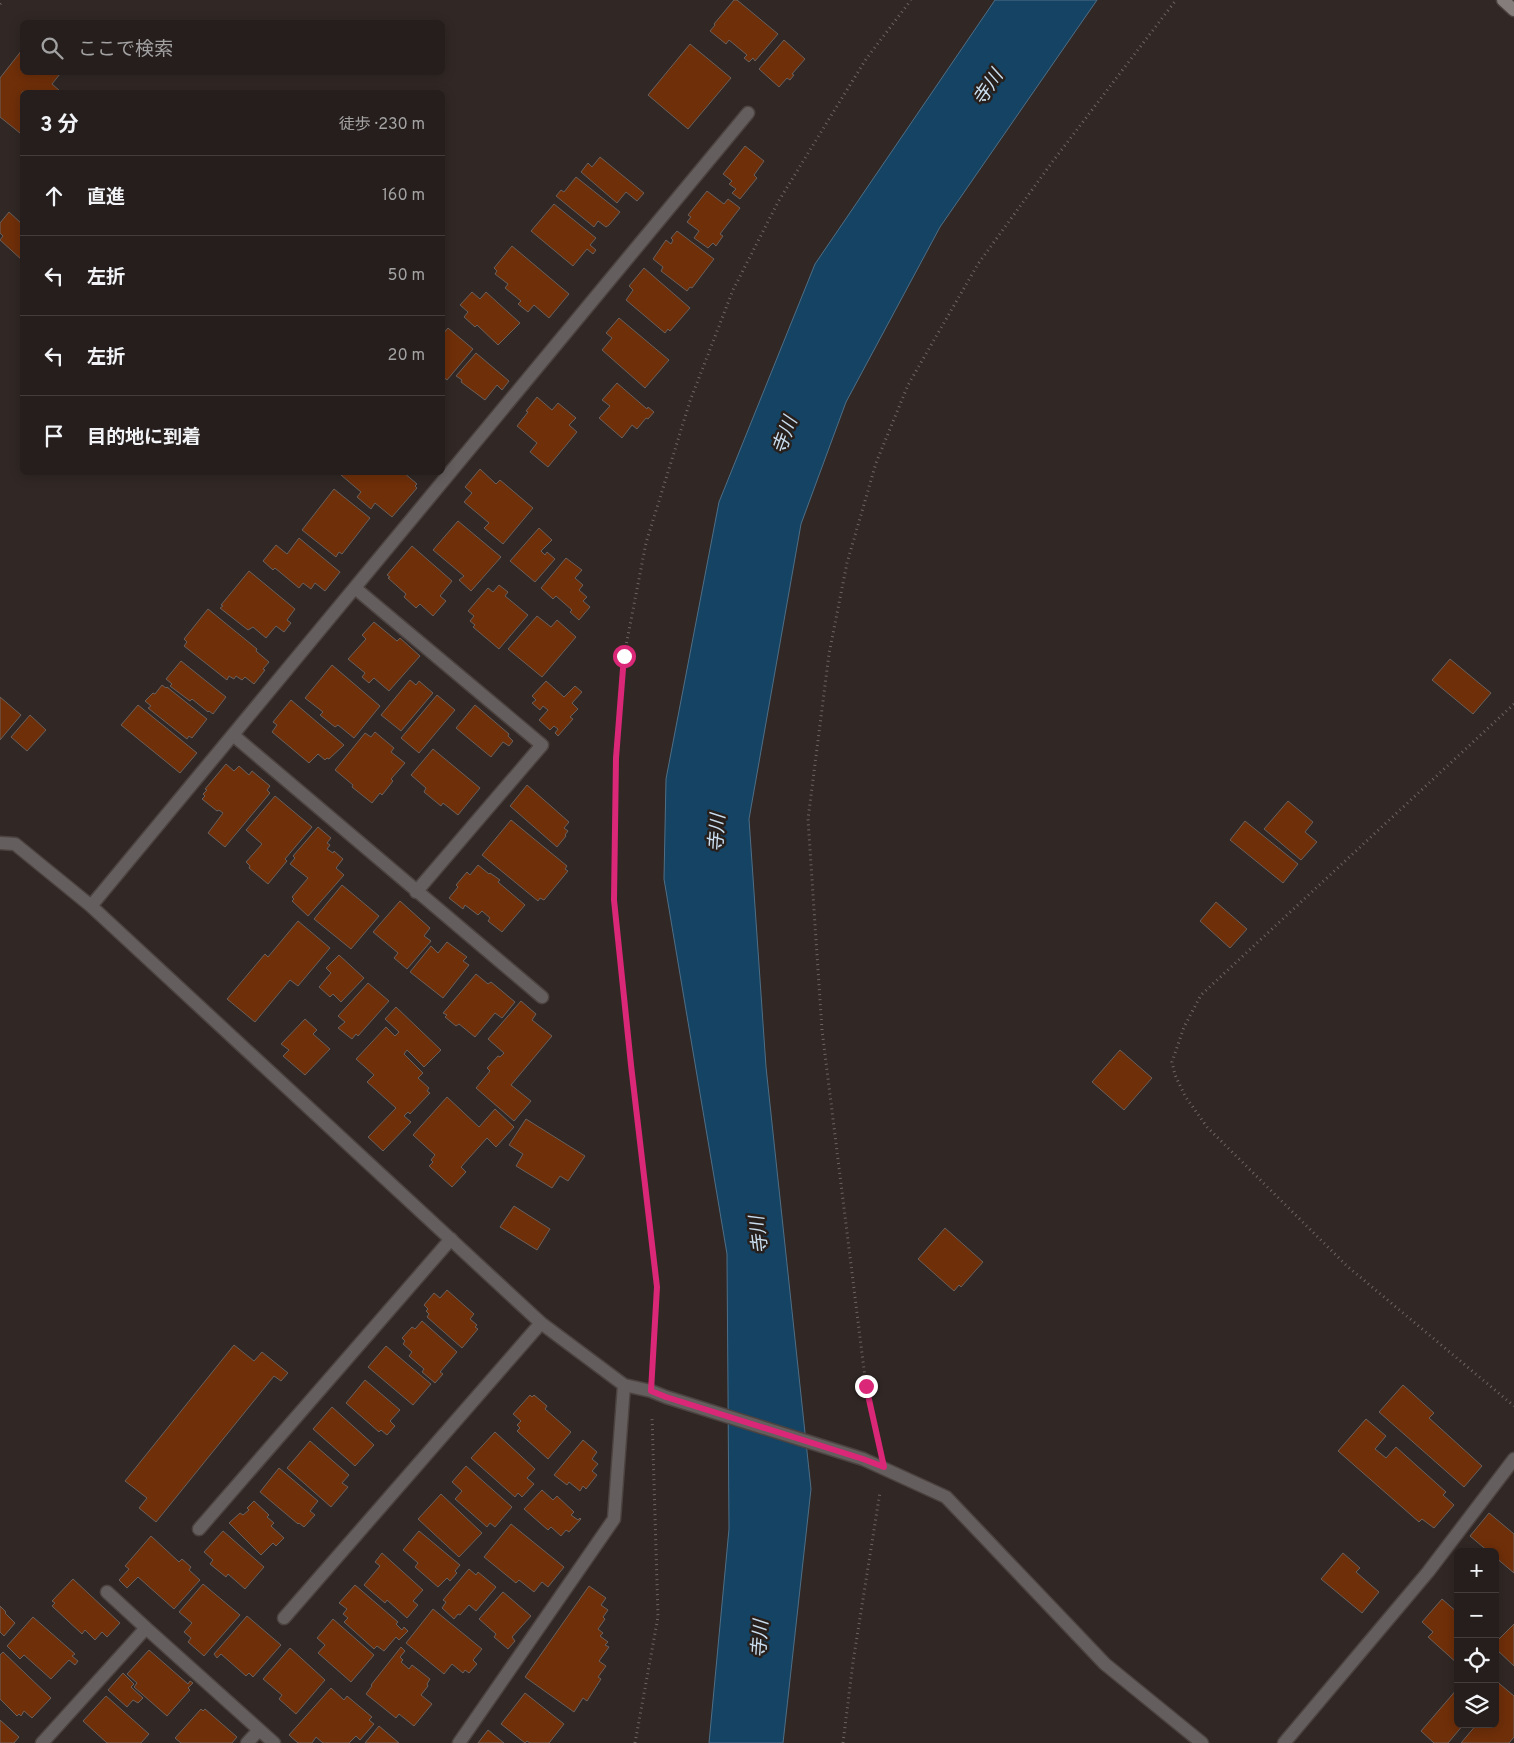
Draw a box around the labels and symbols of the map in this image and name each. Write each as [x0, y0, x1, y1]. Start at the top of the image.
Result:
water label: 寺川 [968, 64, 1010, 111]
water label: 寺川 [768, 412, 804, 458]
route start [613, 645, 636, 668]
water label: 寺川 [705, 811, 731, 853]
water label: 寺川 [746, 1212, 774, 1255]
route end [855, 1375, 878, 1398]
water label: 寺川 [748, 1617, 774, 1659]

